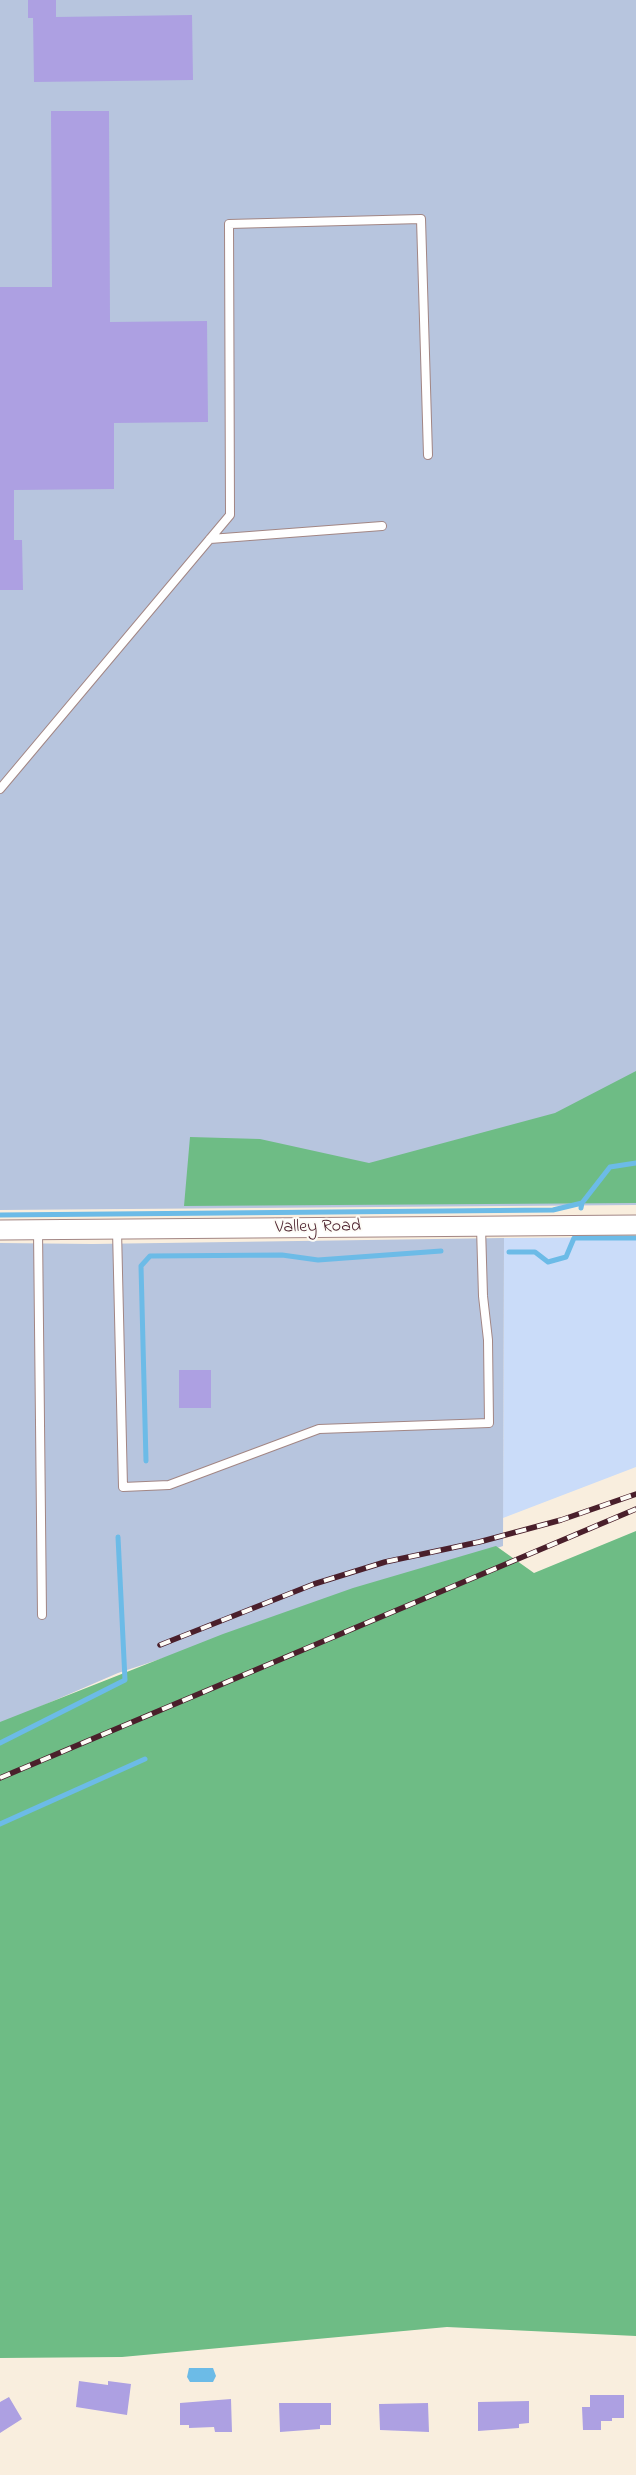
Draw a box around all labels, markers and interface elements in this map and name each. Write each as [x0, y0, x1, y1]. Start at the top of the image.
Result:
street label: Valley Road [275, 1216, 361, 1240]

